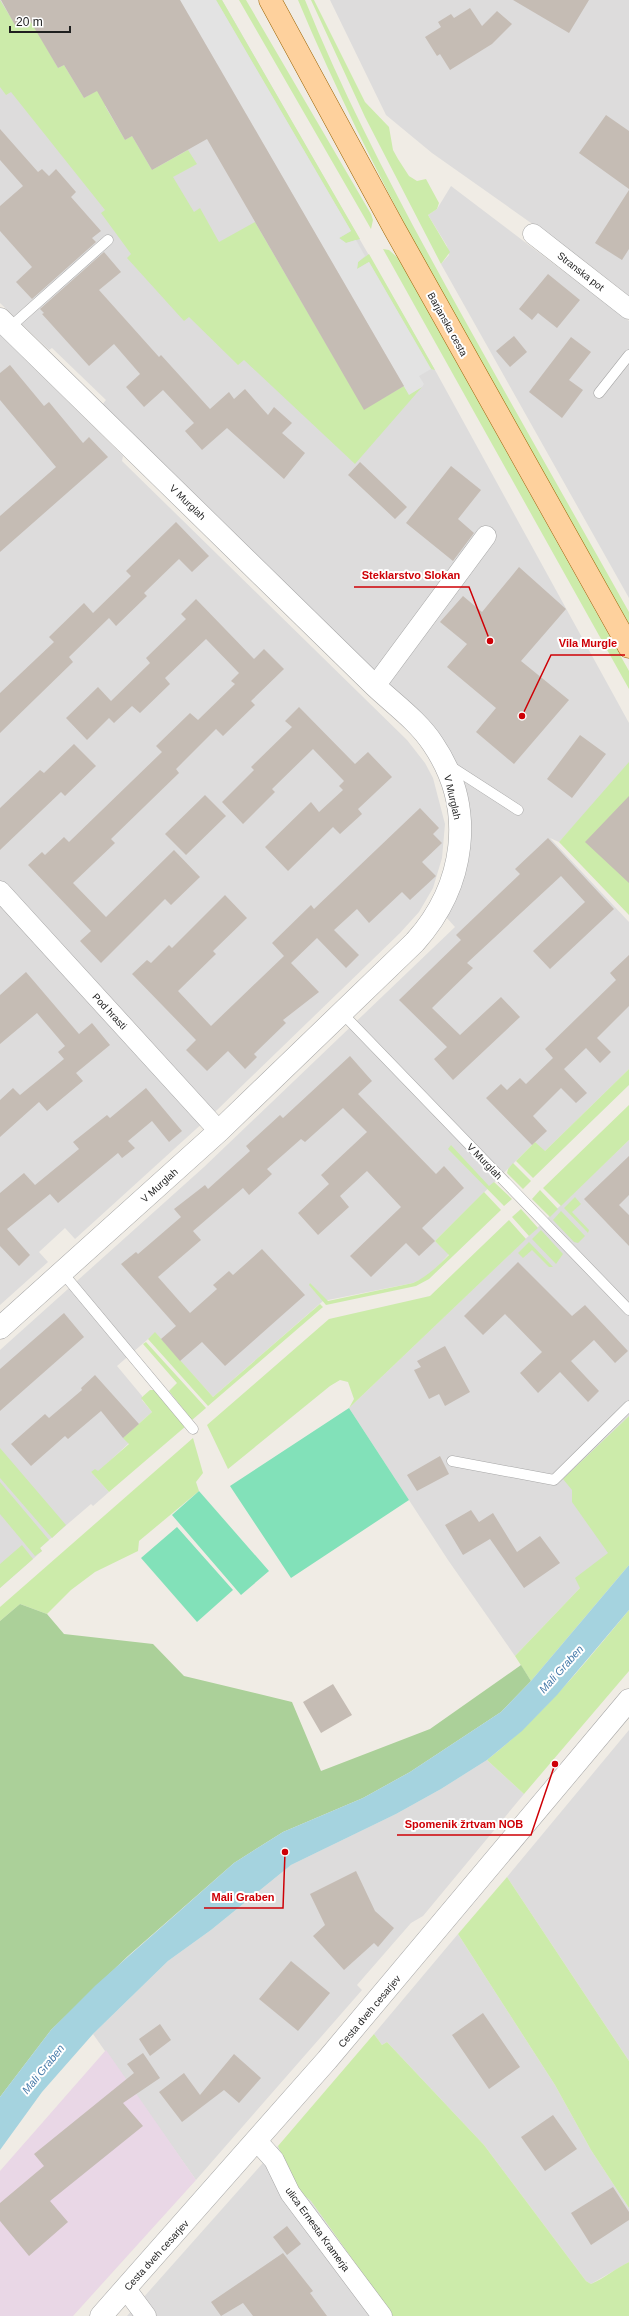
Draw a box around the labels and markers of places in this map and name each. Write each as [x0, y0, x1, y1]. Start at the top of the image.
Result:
callout: Steklarstvo Slokan [354, 564, 469, 587]
callout: Vila Murgle [551, 632, 625, 655]
callout: Spomenik žrtvam NOB [397, 1812, 531, 1835]
callout: Mali Graben [204, 1885, 283, 1908]

